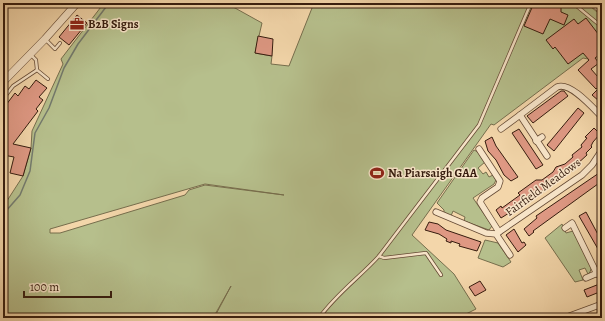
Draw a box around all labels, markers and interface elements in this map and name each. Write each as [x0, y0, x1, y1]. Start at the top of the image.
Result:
office icon: B2B Signs [69, 16, 85, 32]
place label: B2B Signs [88, 16, 139, 32]
street label: Fairfield Meadows [502, 154, 584, 220]
sports icon: Na Piarsaigh GAA [369, 165, 385, 181]
place label: Na Piarsaigh GAA [388, 165, 478, 181]
scale bar [24, 273, 111, 299]
text: 100 m [30, 279, 59, 295]

